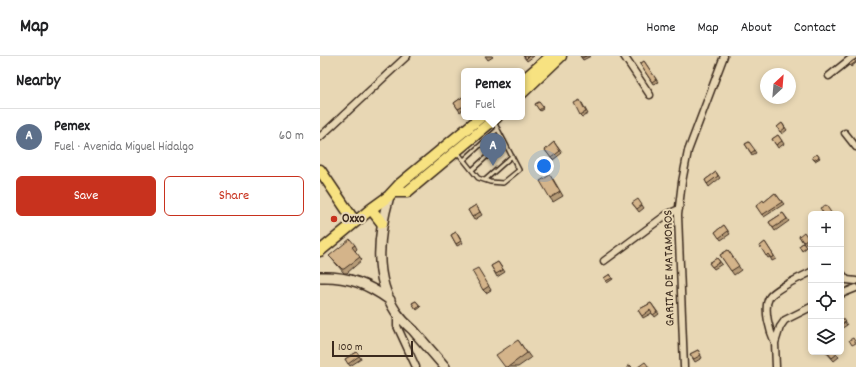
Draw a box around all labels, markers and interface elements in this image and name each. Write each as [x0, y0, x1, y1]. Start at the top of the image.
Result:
text: Map [20, 14, 49, 41]
text: Home [646, 18, 675, 38]
text: Map [697, 18, 719, 38]
text: About [741, 18, 772, 38]
text: Contact [794, 18, 836, 38]
popup [461, 68, 525, 120]
north arrow [760, 68, 796, 104]
text: Nearby [16, 70, 60, 94]
text: Pemex [475, 74, 511, 96]
text: Fuel [475, 96, 495, 115]
text: Pemex [54, 116, 90, 138]
text: A [25, 127, 33, 146]
text: 60 m [279, 127, 304, 146]
pin: A [480, 133, 506, 166]
text: Fuel · Avenida Miguel Hidalgo [54, 138, 194, 157]
your location [534, 156, 554, 176]
button: Save [16, 176, 156, 216]
button: Share [164, 176, 304, 216]
street label: GARITA DE MATAMOROS [659, 209, 681, 326]
place label: Oxxo [342, 210, 365, 229]
map controls [808, 211, 844, 355]
button: + [808, 211, 844, 247]
marker: Oxxo [329, 214, 339, 224]
button: − [808, 247, 844, 283]
button: locate [808, 283, 844, 319]
button: layers [808, 319, 844, 355]
scale bar [332, 339, 413, 358]
text: 100 m [338, 340, 362, 356]

